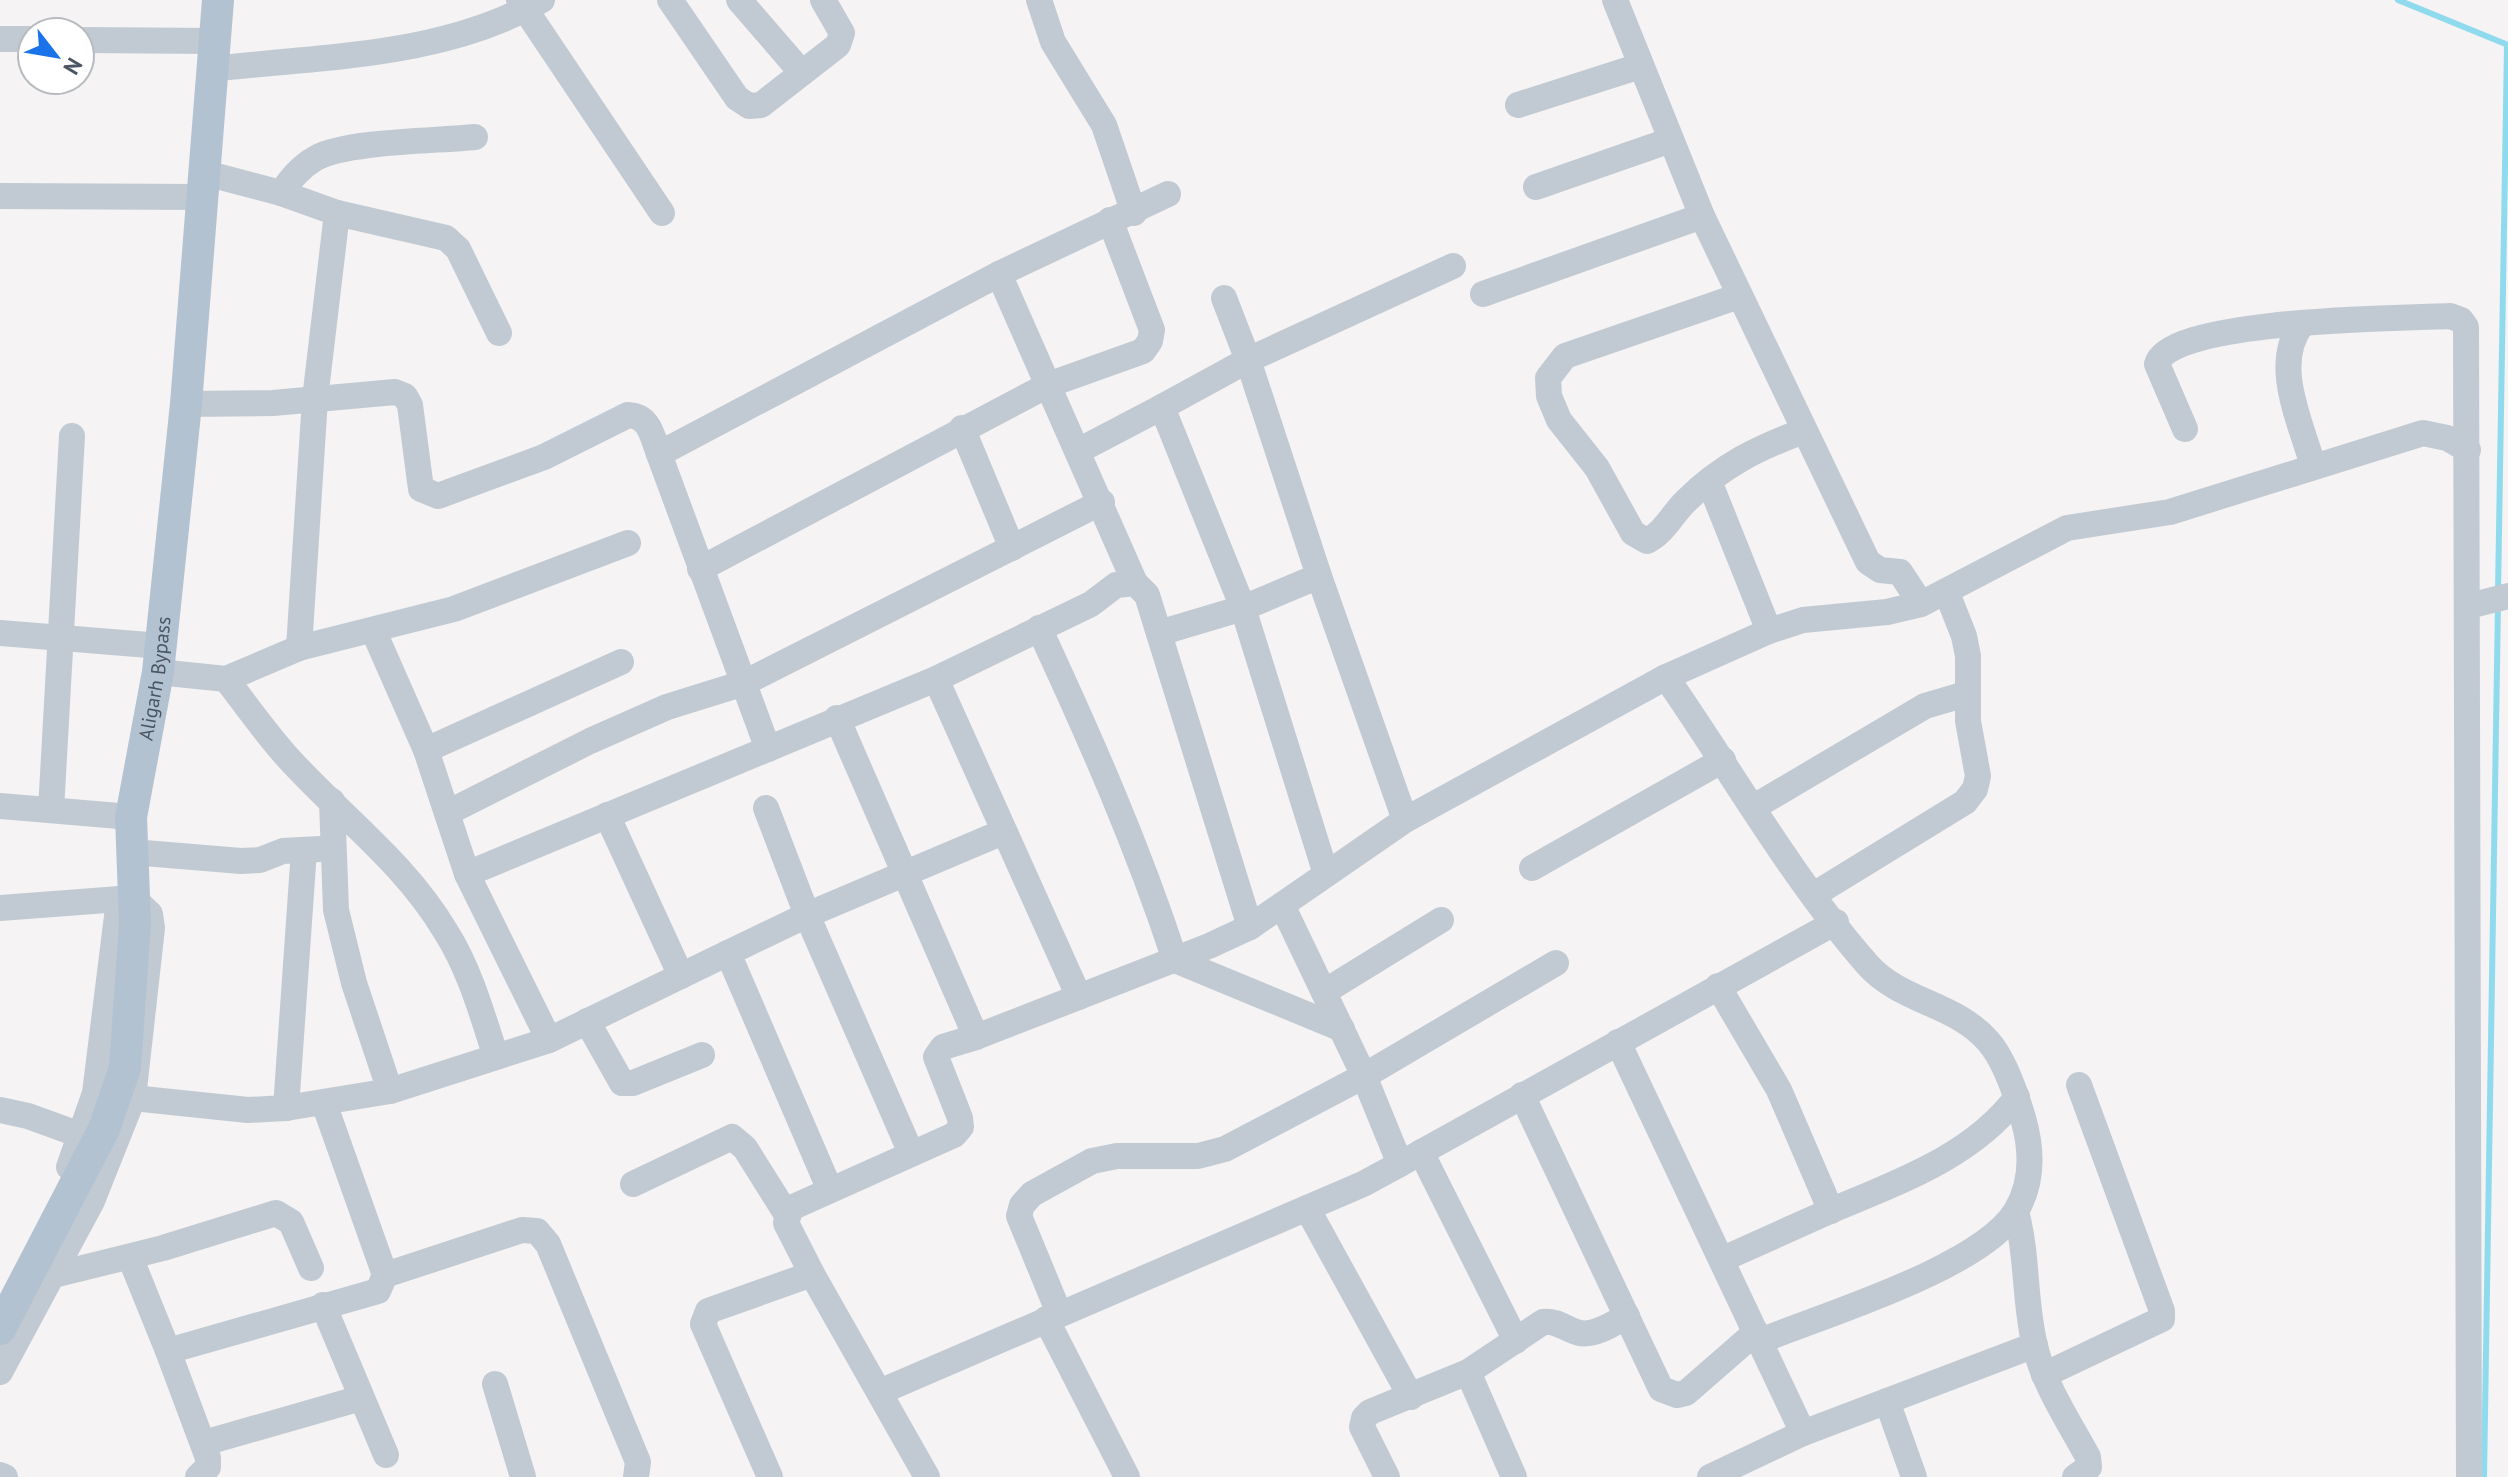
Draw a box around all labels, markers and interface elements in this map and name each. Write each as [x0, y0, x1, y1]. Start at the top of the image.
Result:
north arrow [16, 16, 96, 96]
text: N [57, 53, 89, 80]
street label: Aligarh Bypass [132, 615, 177, 743]

